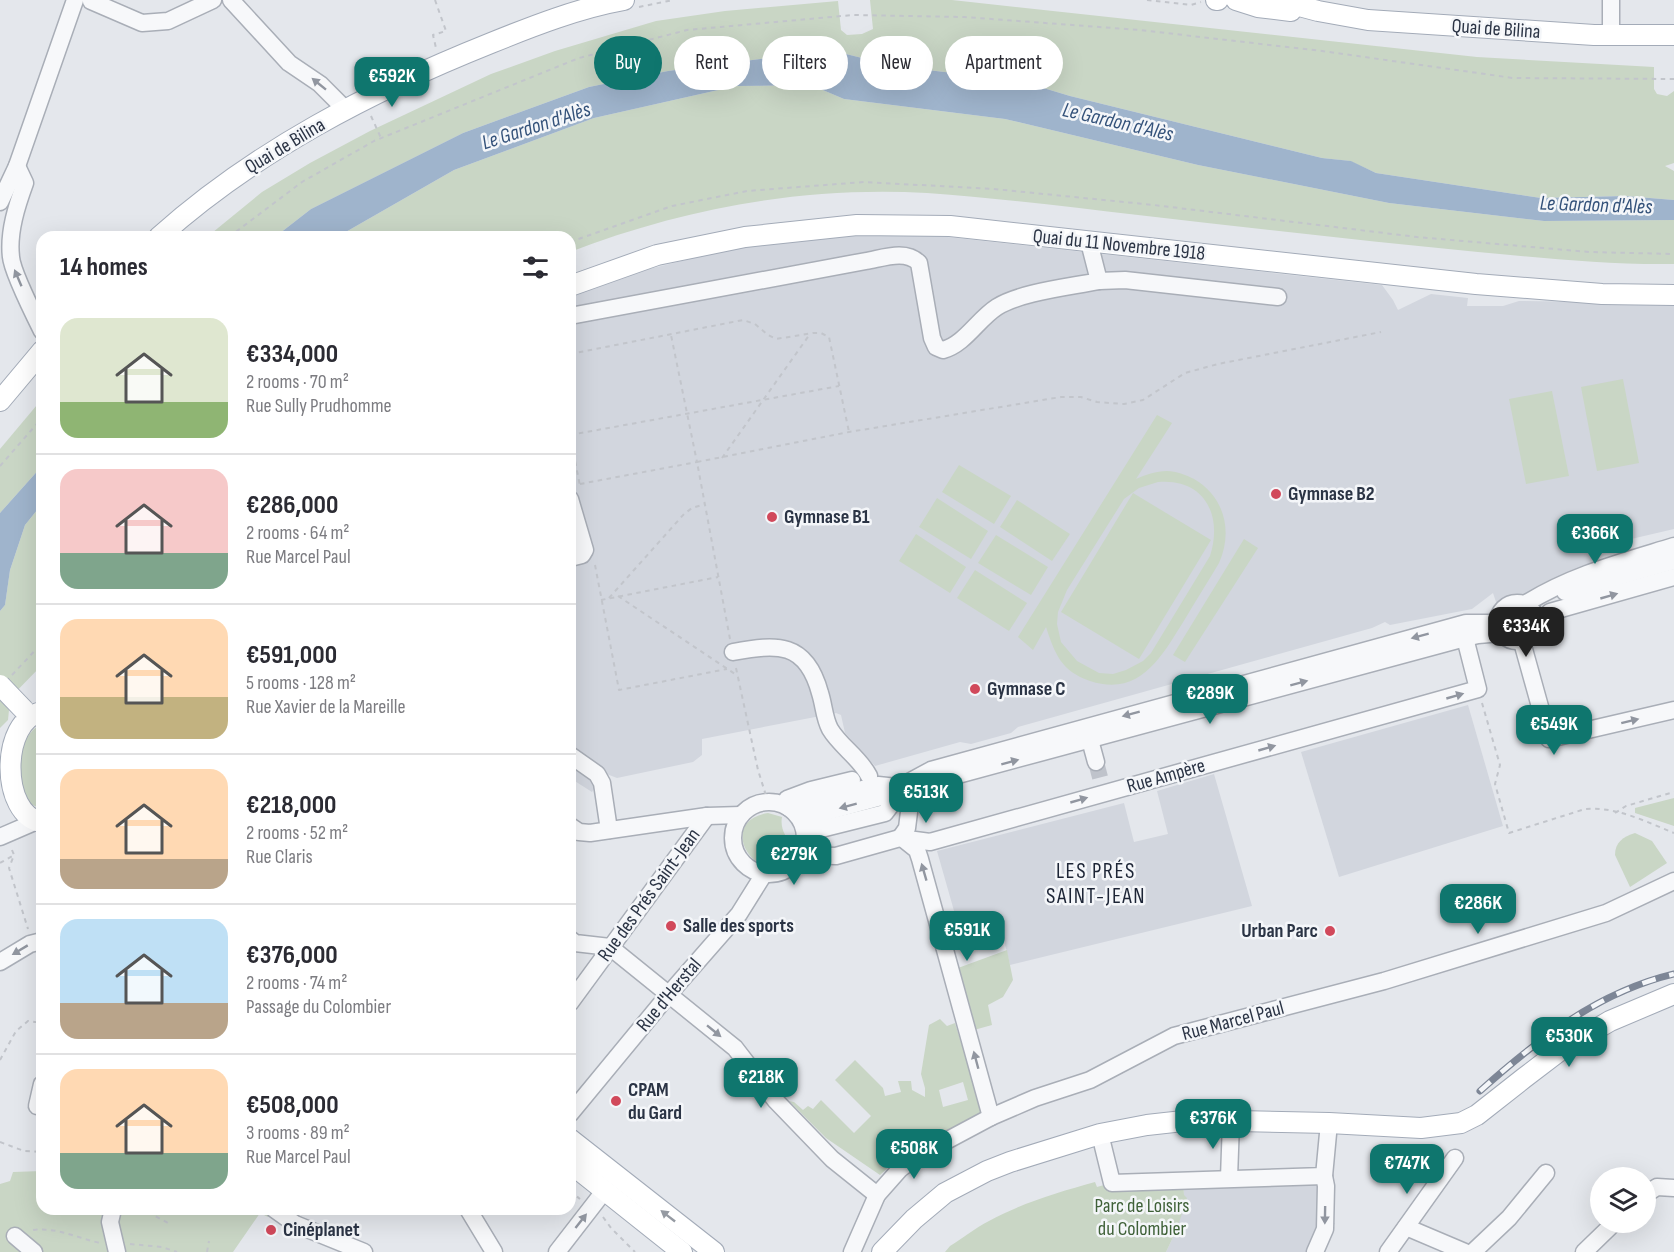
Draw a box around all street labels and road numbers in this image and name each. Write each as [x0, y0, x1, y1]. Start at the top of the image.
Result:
street label: Quai de Bilina [1451, 14, 1541, 44]
street label: Quai de Bilina [241, 113, 329, 179]
street label: Quai du 11 Novembre 1918 [1032, 224, 1206, 266]
street label: Rue Ampère [1124, 753, 1208, 799]
street label: Rue des Prés Saint-Jean [593, 824, 705, 966]
street label: Rue d'Herstal [631, 953, 707, 1037]
street label: Rue Marcel Paul [1179, 996, 1287, 1046]

